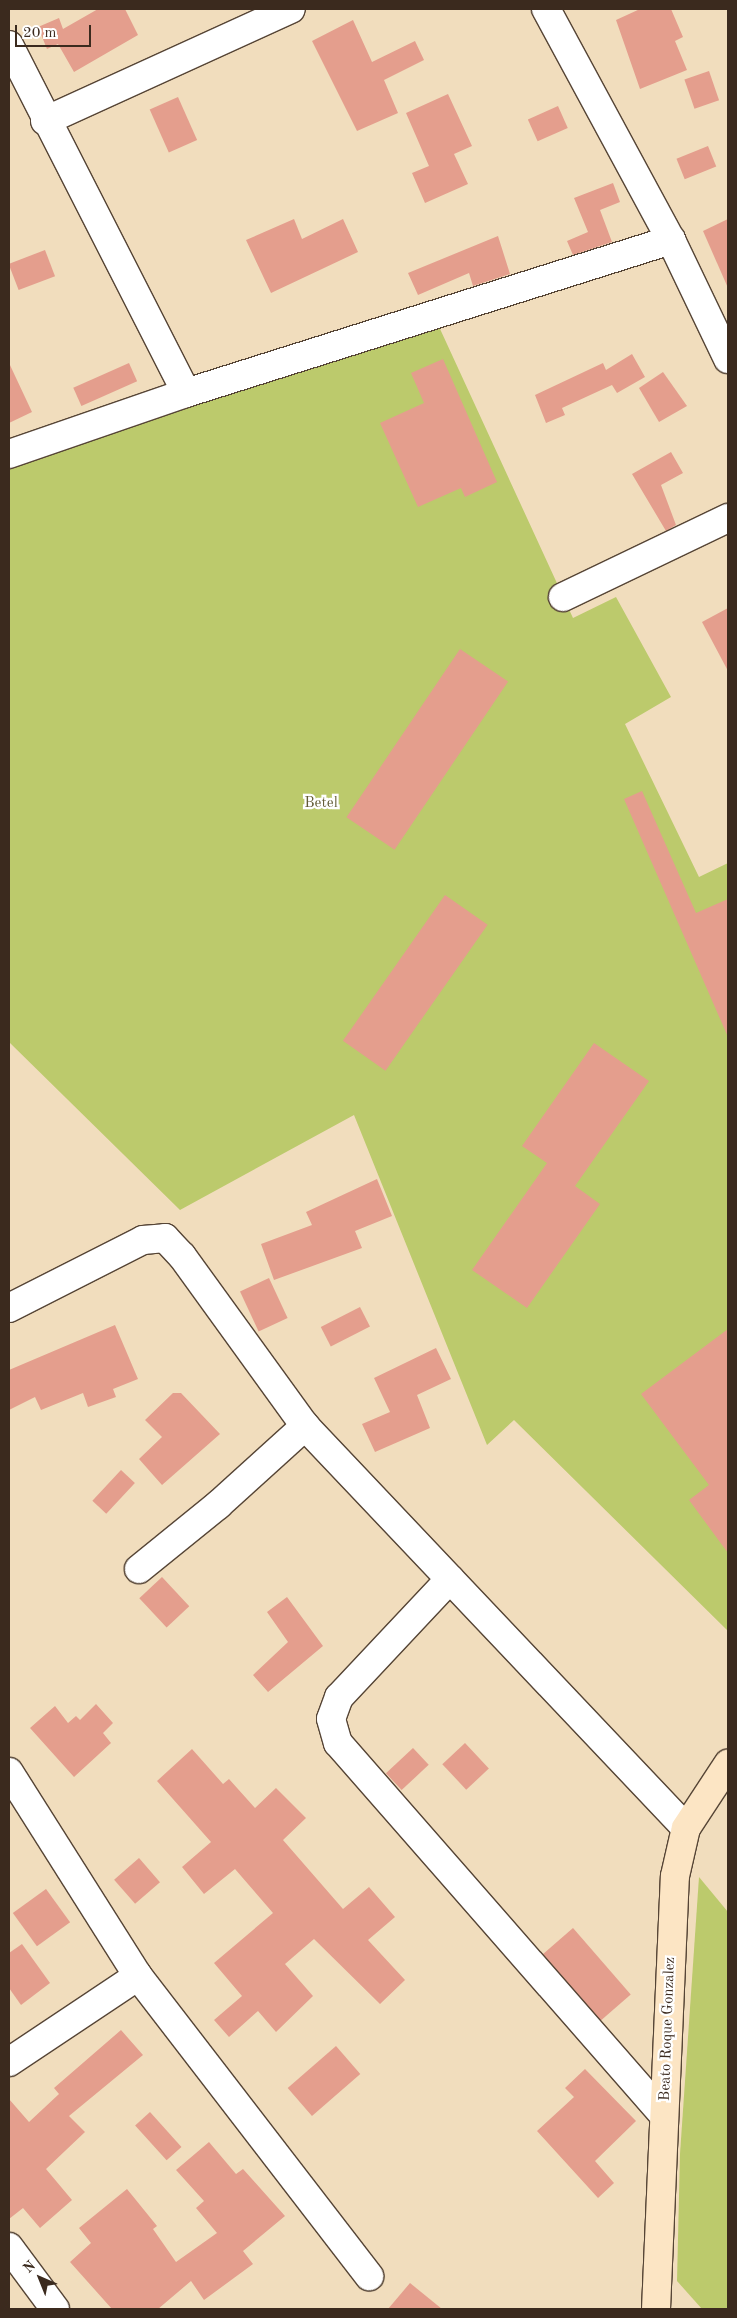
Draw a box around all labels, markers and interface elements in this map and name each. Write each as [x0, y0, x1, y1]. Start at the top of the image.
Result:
scale bar [18, 15, 94, 47]
text: 20 m [23, 26, 57, 41]
park label: Betel [304, 795, 338, 813]
street label: Beato Roque Gonzalez [656, 1957, 680, 2101]
north arrow [15, 2253, 65, 2303]
text: N [21, 2258, 38, 2276]

